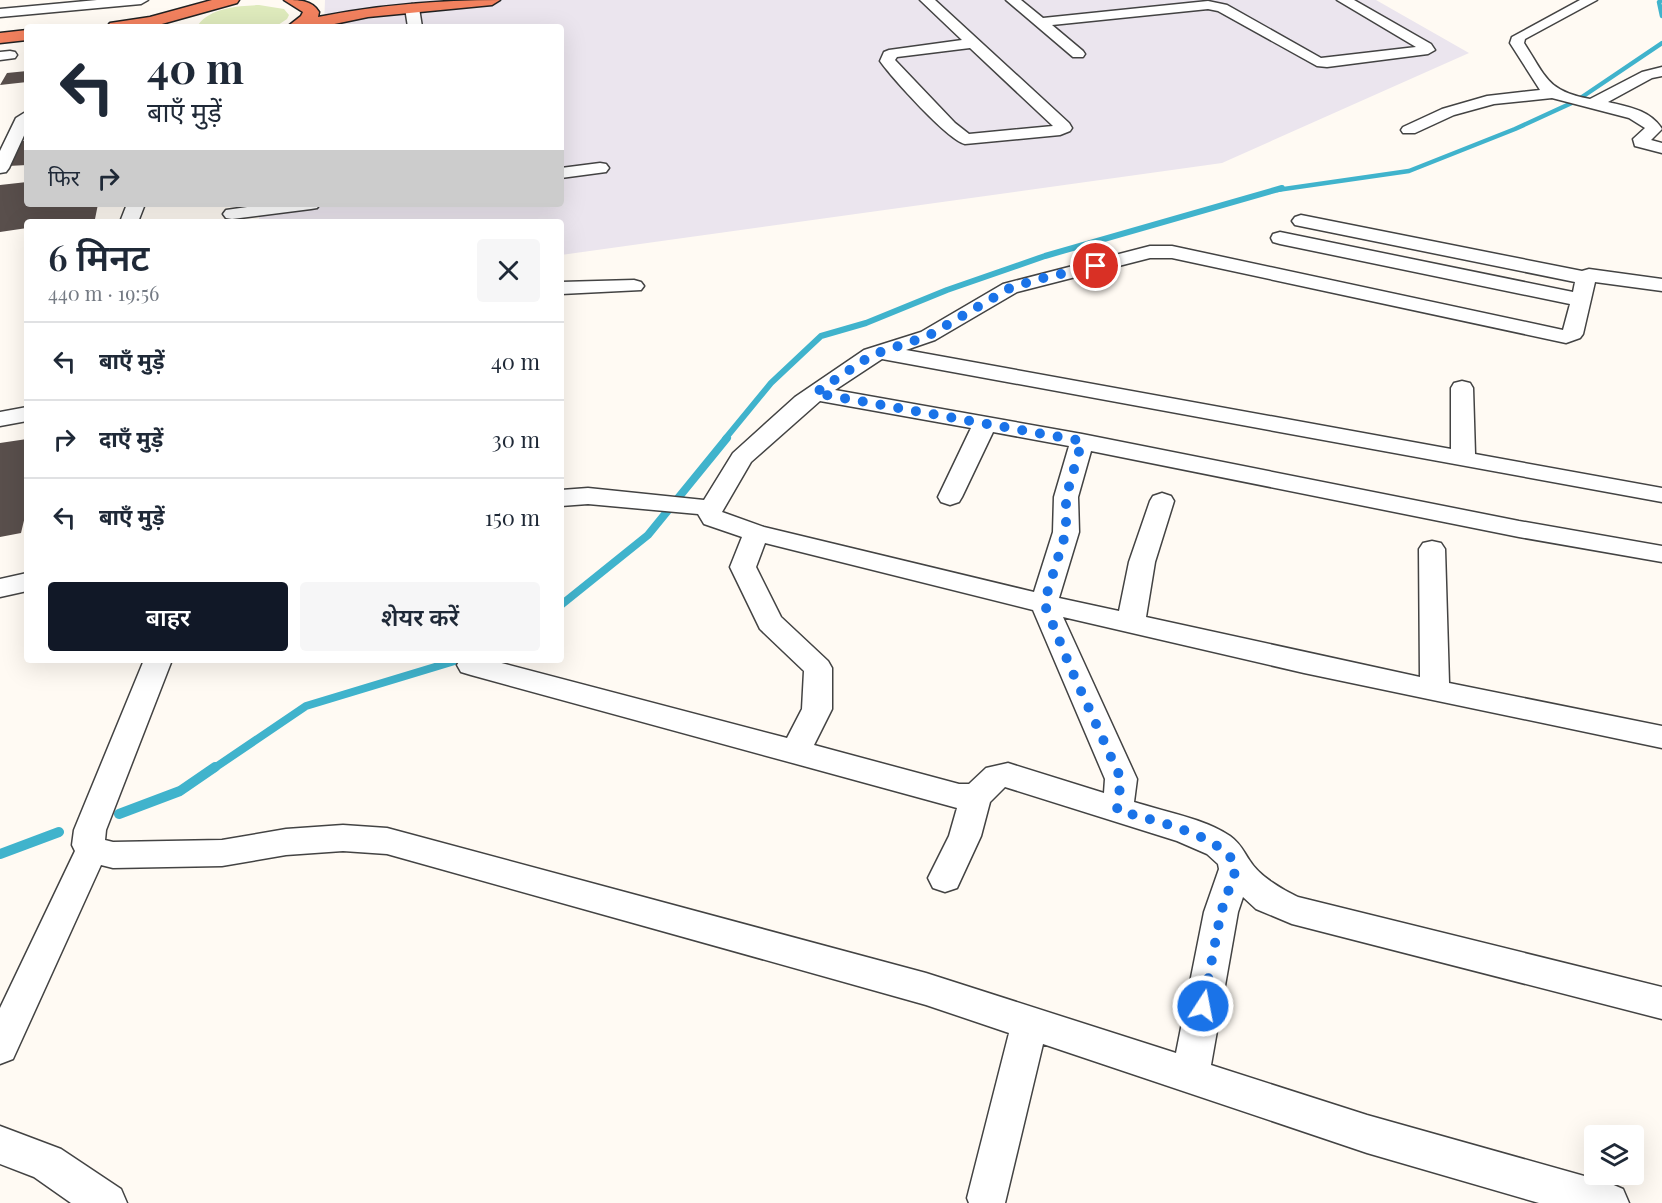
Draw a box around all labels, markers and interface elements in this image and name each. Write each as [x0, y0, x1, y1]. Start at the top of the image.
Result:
text: 40 m [147, 39, 244, 95]
icon: left [48, 48, 126, 126]
text: बाएँ मुड़ें [147, 93, 222, 129]
text: फिर [48, 162, 80, 192]
icon: right [92, 162, 125, 195]
text: 6 मिनट [48, 232, 149, 280]
button: close [477, 239, 540, 302]
pin [1070, 240, 1121, 291]
icon: arrive [1079, 249, 1112, 282]
text: 440 m · 19:56 [48, 279, 159, 306]
icon: left [48, 345, 81, 378]
text: बाएँ मुड़ें [99, 345, 164, 375]
text: 40 m [491, 346, 540, 376]
icon: right [48, 423, 81, 456]
text: दाएँ मुड़ें [99, 423, 163, 453]
text: 30 m [492, 424, 540, 454]
icon: left [48, 501, 81, 534]
text: बाएँ मुड़ें [99, 501, 164, 531]
text: 150 m [485, 502, 540, 532]
button: बाहर [48, 582, 288, 651]
button: शेयर करें [300, 582, 540, 651]
position arrow [1171, 974, 1235, 1038]
map controls [1584, 1125, 1644, 1185]
button: layers [1584, 1125, 1644, 1185]

